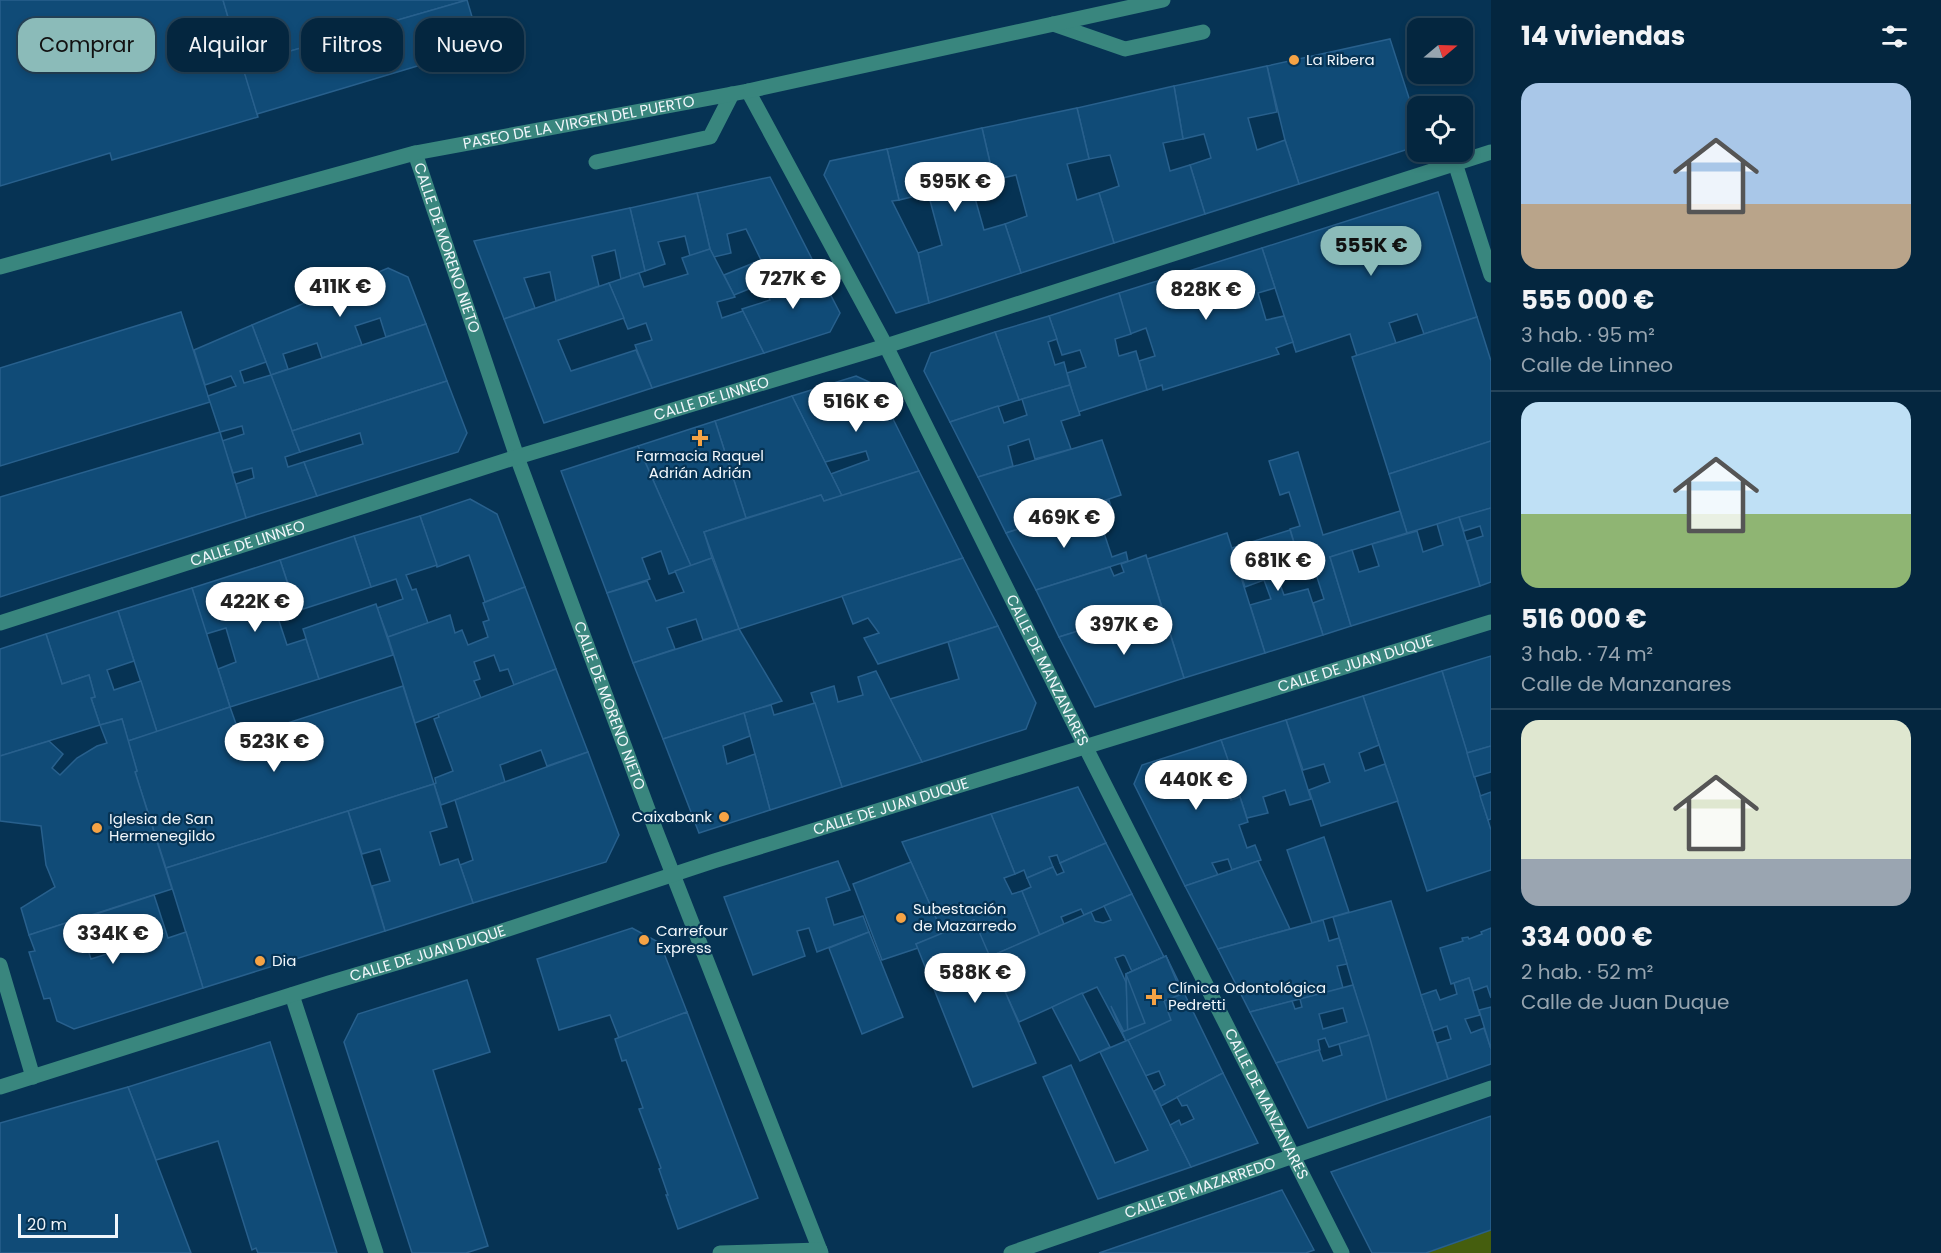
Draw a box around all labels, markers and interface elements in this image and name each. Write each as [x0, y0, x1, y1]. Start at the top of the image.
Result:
chip: Comprar [18, 18, 155, 72]
chip: Alquilar [167, 18, 289, 72]
chip: Filtros [301, 18, 403, 72]
chip: Nuevo [415, 18, 524, 72]
north arrow [1407, 18, 1473, 84]
map controls [1407, 18, 1473, 162]
text: 14 viviendas [1521, 18, 1685, 54]
icon: filters [1878, 20, 1911, 53]
place label: La Ribera [1306, 49, 1375, 70]
marker: La Ribera [1287, 53, 1301, 67]
street label: PASEO DE LA VIRGEN DEL PUERTO [461, 90, 697, 154]
button: locate [1407, 96, 1473, 162]
icon: home [1662, 122, 1770, 230]
street label: CALLE DE MORENO NIETO [409, 160, 486, 336]
pin: 595K € [906, 162, 1004, 213]
text: 595K € [919, 167, 991, 195]
pin: 555K € [1322, 226, 1420, 277]
text: 555K € [1334, 231, 1408, 259]
pin: 727K € [744, 259, 842, 310]
text: 727K € [760, 264, 826, 292]
pin: 411K € [291, 267, 389, 318]
pin: 828K € [1157, 270, 1255, 321]
text: 411K € [309, 272, 371, 300]
text: 828K € [1170, 275, 1242, 303]
text: 555 000 € [1521, 282, 1654, 318]
text: 3 hab. · 95 m² [1521, 321, 1655, 349]
text: Calle de Linneo [1521, 351, 1673, 379]
street label: CALLE DE LINNEO [651, 371, 772, 425]
pin: 516K € [807, 382, 905, 433]
text: 516K € [822, 387, 890, 415]
marker: Farmacia Raquel Adrián Adrián [693, 431, 707, 445]
icon: home [1662, 441, 1770, 549]
place label: Farmacia Raquel Adrián Adrián [636, 445, 764, 483]
pin: 469K € [1015, 498, 1113, 549]
text: 469K € [1028, 503, 1100, 531]
street label: CALLE DE LINNEO [187, 515, 308, 571]
pin: 681K € [1229, 541, 1327, 592]
text: 681K € [1244, 546, 1312, 574]
pin: 422K € [206, 582, 304, 633]
text: 422K € [220, 587, 290, 615]
street label: CALLE DE MANZANARES [1001, 591, 1094, 749]
text: 516 000 € [1521, 601, 1647, 637]
pin: 397K € [1075, 605, 1173, 656]
text: 397K € [1089, 610, 1159, 638]
street label: CALLE DE MORENO NIETO [569, 618, 651, 793]
street label: CALLE DE JUAN DUQUE [1275, 629, 1436, 697]
text: 3 hab. · 74 m² [1521, 640, 1653, 668]
text: Calle de Manzanares [1521, 670, 1732, 698]
pin: 523K € [225, 722, 323, 773]
text: 523K € [239, 727, 309, 755]
icon: home [1662, 759, 1770, 867]
pin: 440K € [1147, 760, 1245, 811]
text: 440K € [1159, 765, 1233, 793]
street label: CALLE DE JUAN DUQUE [810, 772, 971, 840]
place label: Caixabank [632, 806, 712, 827]
place label: Iglesia de San Hermenegildo [109, 808, 215, 846]
marker: Caixabank [717, 810, 731, 824]
marker: Iglesia de San Hermenegildo [90, 821, 104, 835]
place label: Subestación de Mazarredo [913, 898, 1017, 936]
marker: Subestación de Mazarredo [894, 911, 908, 925]
pin: 334K € [64, 914, 162, 965]
text: 334K € [77, 919, 149, 947]
text: 334 000 € [1521, 919, 1653, 955]
street label: CALLE DE JUAN DUQUE [347, 920, 508, 986]
place label: Carrefour Express [656, 920, 728, 958]
marker: Carrefour Express [637, 933, 651, 947]
place label: Dia [272, 950, 296, 971]
pin: 588K € [926, 953, 1024, 1004]
marker: Dia [253, 954, 267, 968]
text: 588K € [938, 958, 1012, 986]
text: 2 hab. · 52 m² [1521, 958, 1653, 986]
place label: Clínica Odontológica Pedretti [1168, 977, 1326, 1015]
marker: Clínica Odontológica Pedretti [1145, 988, 1163, 1006]
text: Calle de Juan Duque [1521, 988, 1730, 1016]
street label: CALLE DE MANZANARES [1220, 1025, 1314, 1183]
street label: CALLE DE MAZARREDO [1122, 1152, 1278, 1223]
scale bar [18, 1211, 118, 1238]
text: 20 m [27, 1213, 67, 1236]

